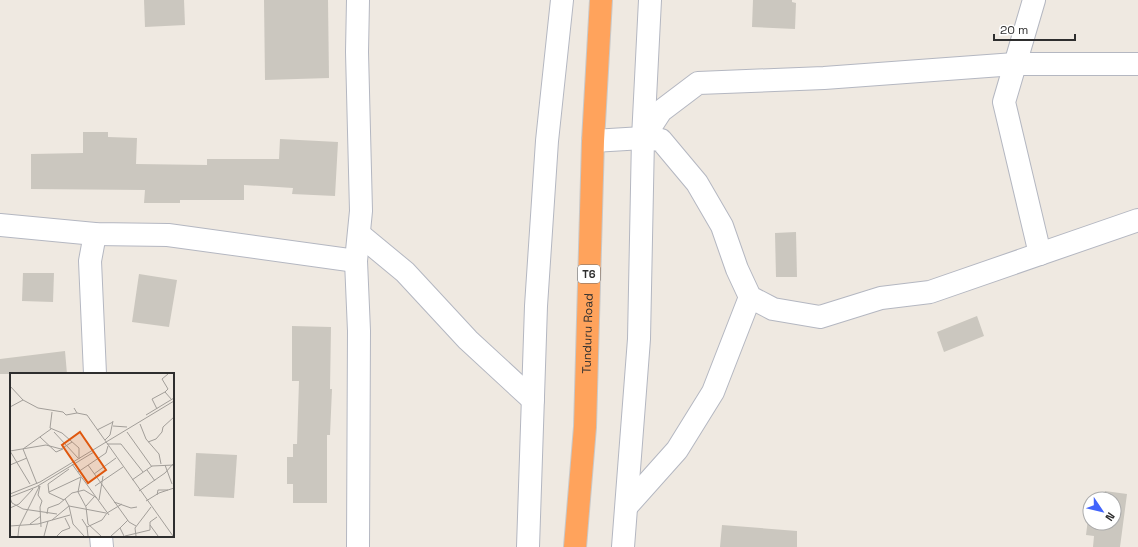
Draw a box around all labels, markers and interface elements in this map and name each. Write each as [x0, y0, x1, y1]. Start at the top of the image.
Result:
scale bar [994, 16, 1075, 42]
text: 20 m [1000, 22, 1028, 38]
road number: T6 [578, 265, 600, 283]
street label: Tunduru Road [578, 293, 597, 374]
inset map [10, 373, 174, 537]
north arrow [1082, 491, 1122, 531]
text: N [1102, 510, 1118, 524]

